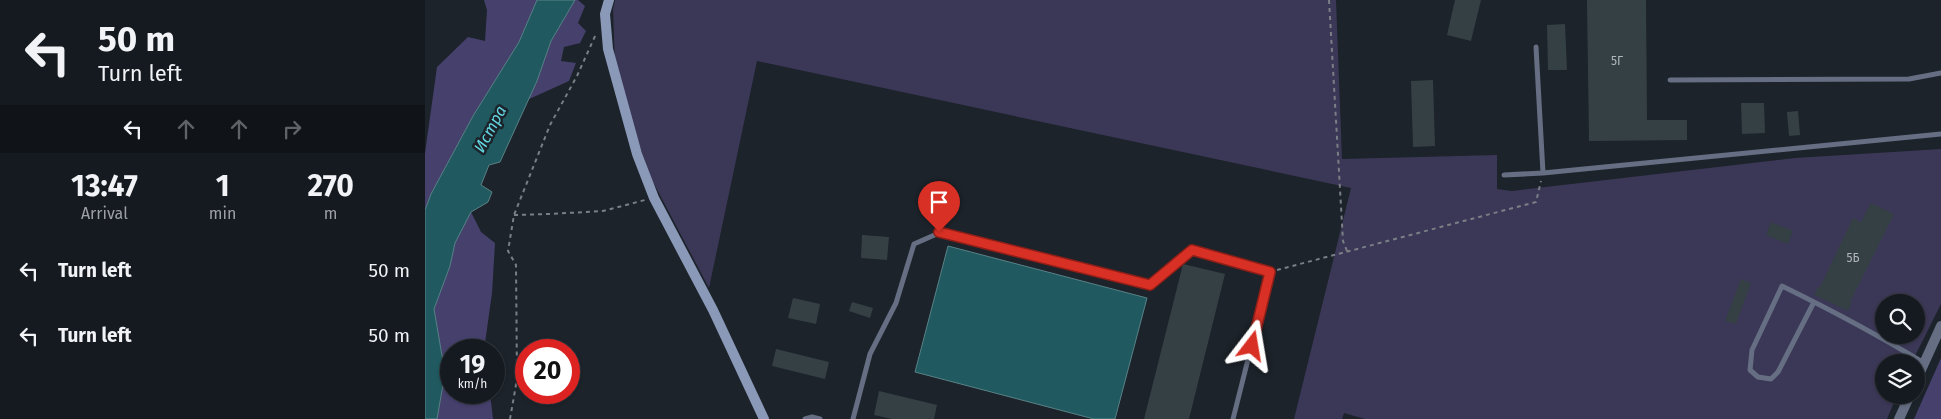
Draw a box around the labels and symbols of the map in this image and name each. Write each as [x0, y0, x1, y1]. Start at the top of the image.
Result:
house number: 5Г [1611, 54, 1623, 68]
water label: Истра [470, 102, 510, 156]
pin [918, 181, 960, 232]
house number: 5Б [1847, 251, 1860, 265]
position arrow [1225, 319, 1277, 371]
speed limit sign: 20 [515, 339, 580, 404]

